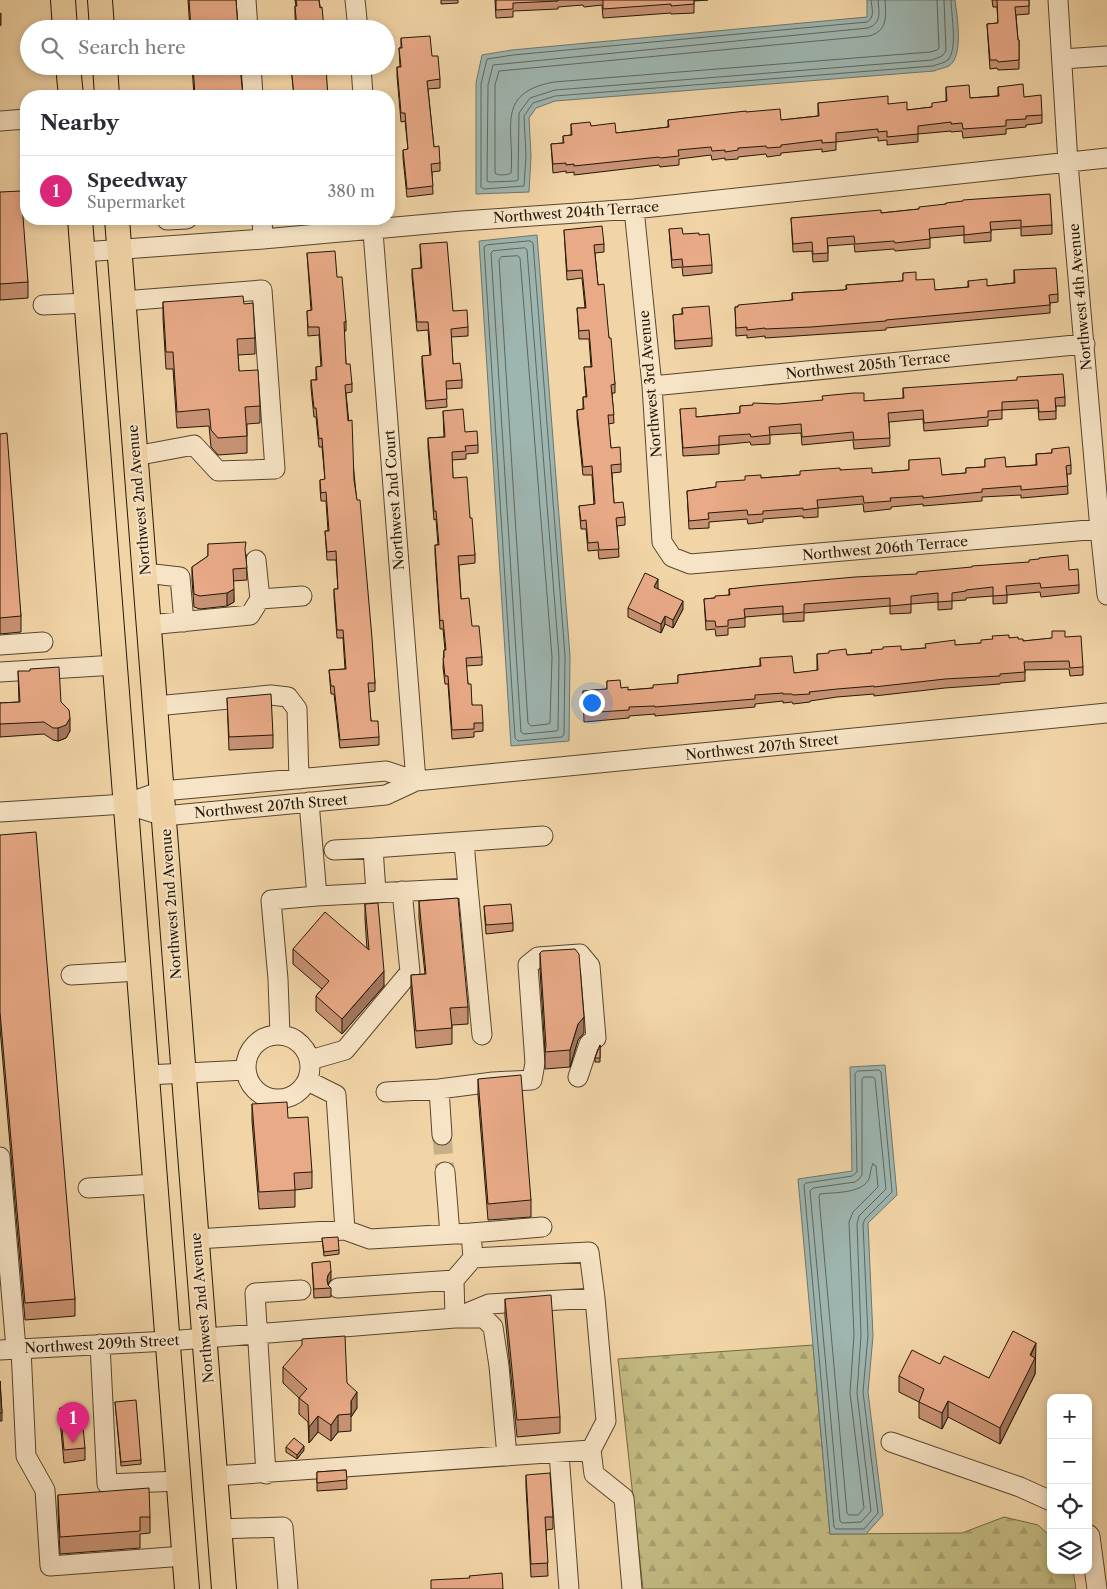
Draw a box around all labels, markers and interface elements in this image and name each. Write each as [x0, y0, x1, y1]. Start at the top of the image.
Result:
search box [20, 20, 395, 75]
icon: search [38, 34, 66, 62]
text: Search here [78, 36, 186, 59]
text: Nearby [40, 110, 119, 135]
text: Speedway [87, 169, 187, 192]
text: 1 [52, 181, 60, 201]
text: 380 m [327, 181, 375, 201]
text: Supermarket [87, 192, 185, 212]
street label: Northwest 204th Terrace [492, 197, 660, 227]
street label: Northwest 4th Avenue [1065, 223, 1095, 371]
street label: Northwest 3rd Avenue [635, 310, 665, 458]
street label: Northwest 205th Terrace [785, 347, 951, 383]
street label: Northwest 2nd Avenue [123, 424, 155, 576]
street label: Northwest 2nd Court [380, 429, 408, 571]
street label: Northwest 206th Terrace [801, 532, 969, 564]
your location [579, 690, 605, 716]
street label: Northwest 207th Street [685, 730, 839, 764]
street label: Northwest 207th Street [194, 790, 348, 822]
street label: Northwest 2nd Avenue [157, 828, 185, 980]
street label: Northwest 2nd Avenue [186, 1232, 218, 1384]
street label: Northwest 209th Street [24, 1331, 180, 1357]
map controls [1047, 1394, 1092, 1574]
button: + [1047, 1394, 1092, 1439]
pin: 1 [57, 1402, 89, 1443]
button: − [1047, 1439, 1092, 1484]
button: locate [1047, 1484, 1092, 1529]
button: layers [1047, 1529, 1092, 1574]

